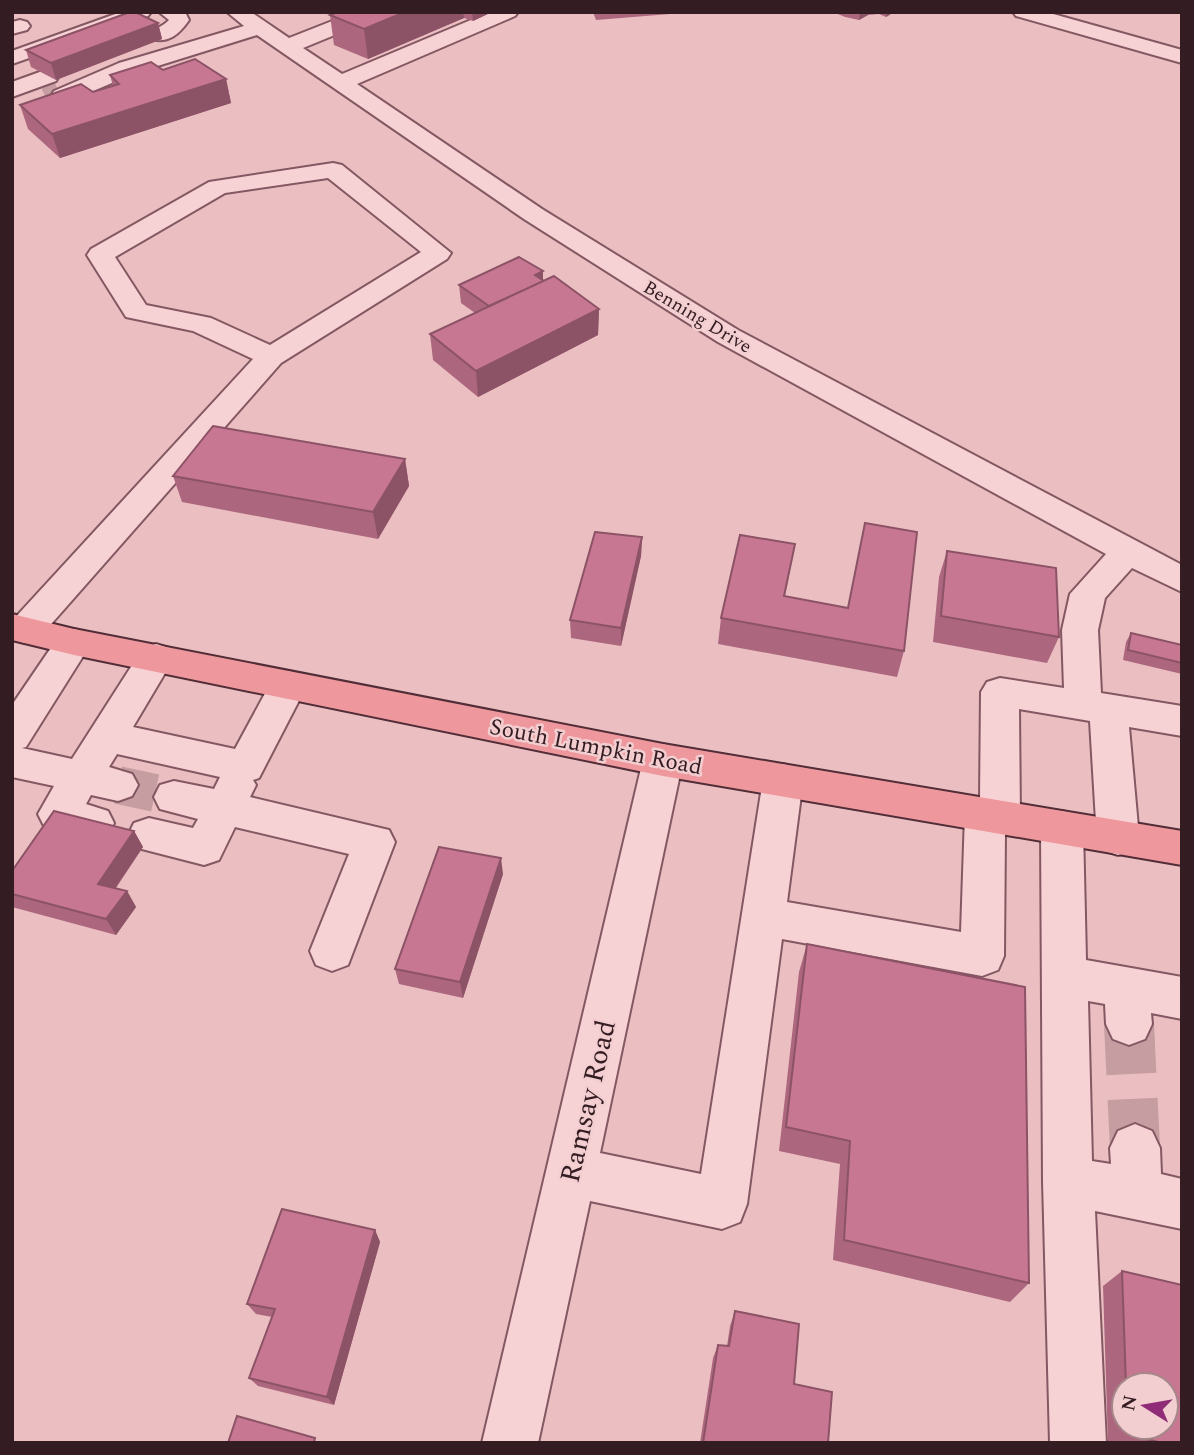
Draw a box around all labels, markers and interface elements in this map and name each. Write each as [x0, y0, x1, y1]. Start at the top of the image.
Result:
street label: Benning Drive [637, 273, 757, 361]
street label: South Lumpkin Road [486, 710, 705, 785]
street label: Ramsay Road [549, 1016, 628, 1187]
north arrow [1110, 1371, 1180, 1441]
text: N [1114, 1393, 1145, 1413]

